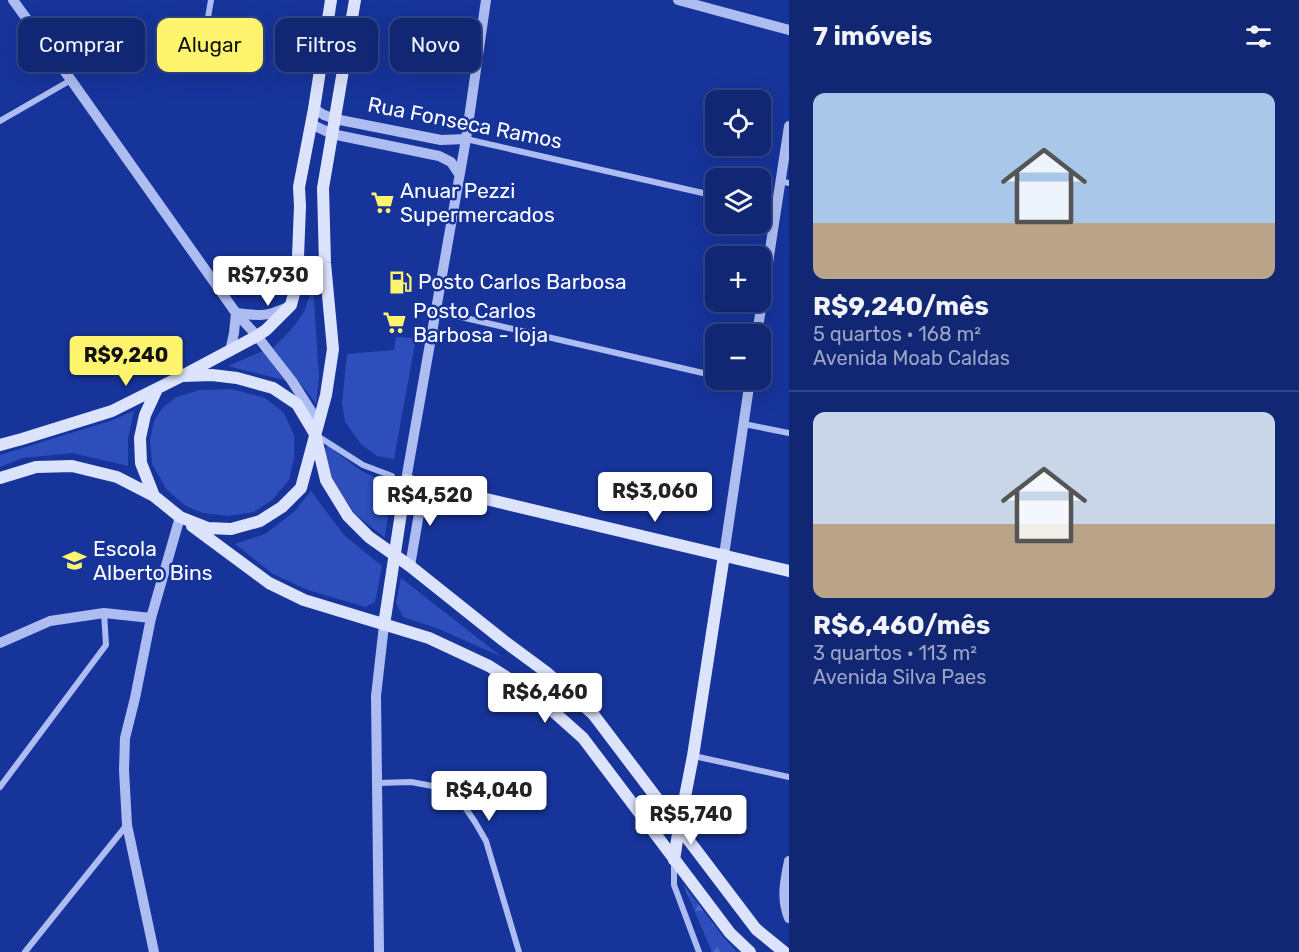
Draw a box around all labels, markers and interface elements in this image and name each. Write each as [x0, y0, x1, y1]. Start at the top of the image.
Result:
chip: Comprar [18, 18, 145, 72]
chip: Alugar [157, 18, 263, 72]
chip: Filtros [275, 18, 378, 72]
chip: Novo [390, 18, 481, 72]
icon: filters [1242, 20, 1275, 53]
text: 7 imóveis [813, 21, 932, 52]
map controls [705, 90, 771, 390]
button: locate [705, 90, 771, 156]
street label: Rua Fonseca Ramos [366, 91, 564, 154]
icon: home [990, 132, 1098, 240]
button: layers [705, 168, 771, 234]
place label: Anuar Pezzi Supermercados [400, 178, 555, 227]
supermarket icon: Anuar Pezzi Supermercados [369, 190, 395, 216]
button: + [705, 246, 771, 312]
pin: R$7,930 [213, 256, 323, 307]
text: R$7,930 [227, 263, 309, 287]
fuel station icon: Posto Carlos Barbosa [387, 269, 413, 295]
place label: Posto Carlos Barbosa [418, 269, 627, 294]
text: R$9,240/mês [813, 291, 989, 322]
place label: Posto Carlos Barbosa - loja [413, 298, 548, 347]
supermarket icon: Posto Carlos Barbosa - loja [382, 310, 408, 336]
text: 5 quartos · 168 m² [813, 322, 981, 346]
button: − [705, 324, 771, 390]
pin: R$9,240 [71, 336, 181, 387]
text: R$9,240 [84, 343, 168, 367]
text: Avenida Moab Caldas [813, 346, 1010, 370]
icon: home [990, 451, 1098, 559]
pin: R$3,060 [600, 472, 710, 523]
pin: R$4,520 [375, 476, 485, 527]
text: R$3,060 [612, 479, 698, 503]
text: R$4,520 [387, 483, 473, 507]
place label: Escola Alberto Bins [93, 536, 212, 585]
school or university icon: Escola Alberto Bins [62, 548, 88, 574]
text: R$6,460/mês [813, 610, 990, 641]
text: 3 quartos · 113 m² [813, 641, 977, 665]
text: Avenida Silva Paes [813, 665, 986, 689]
pin: R$6,460 [490, 673, 600, 724]
text: R$6,460 [502, 680, 588, 704]
pin: R$4,040 [434, 771, 544, 822]
text: R$4,040 [446, 778, 532, 802]
pin: R$5,740 [636, 795, 746, 846]
text: R$5,740 [649, 802, 733, 826]

